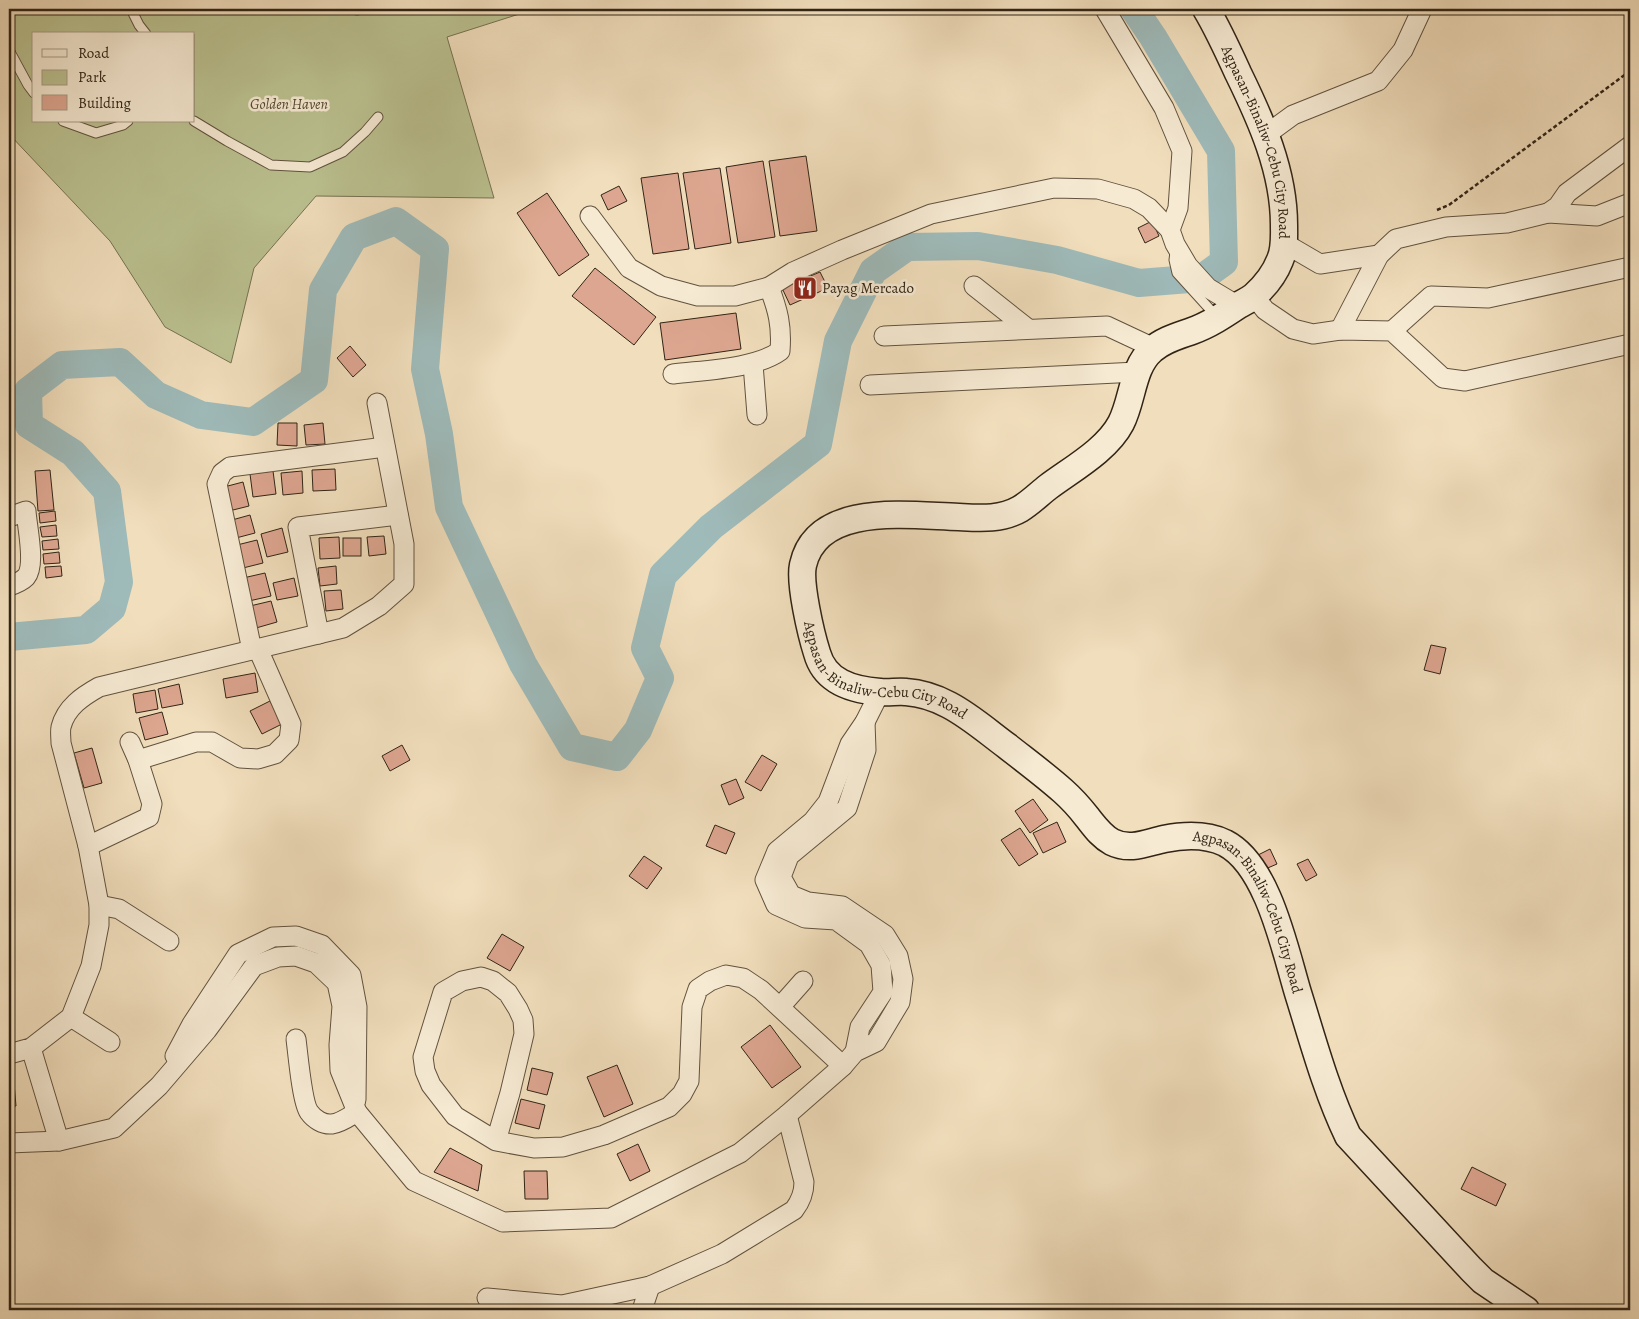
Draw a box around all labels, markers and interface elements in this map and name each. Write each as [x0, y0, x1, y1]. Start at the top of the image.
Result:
legend [32, 32, 195, 122]
street label: Agpasan-Binaliw-Cebu City Road [1216, 41, 1294, 240]
text: Road [78, 43, 110, 63]
text: Park [78, 67, 107, 87]
text: Building [78, 93, 131, 113]
park label: Golden Haven [250, 94, 328, 114]
restaurant icon: Payag Mercado [792, 275, 818, 301]
place label: Payag Mercado [822, 278, 914, 298]
street label: Agpasan-Binaliw-Cebu City Road [799, 618, 972, 724]
street label: Agpasan-Binaliw-Cebu City Road [1191, 826, 1308, 996]

